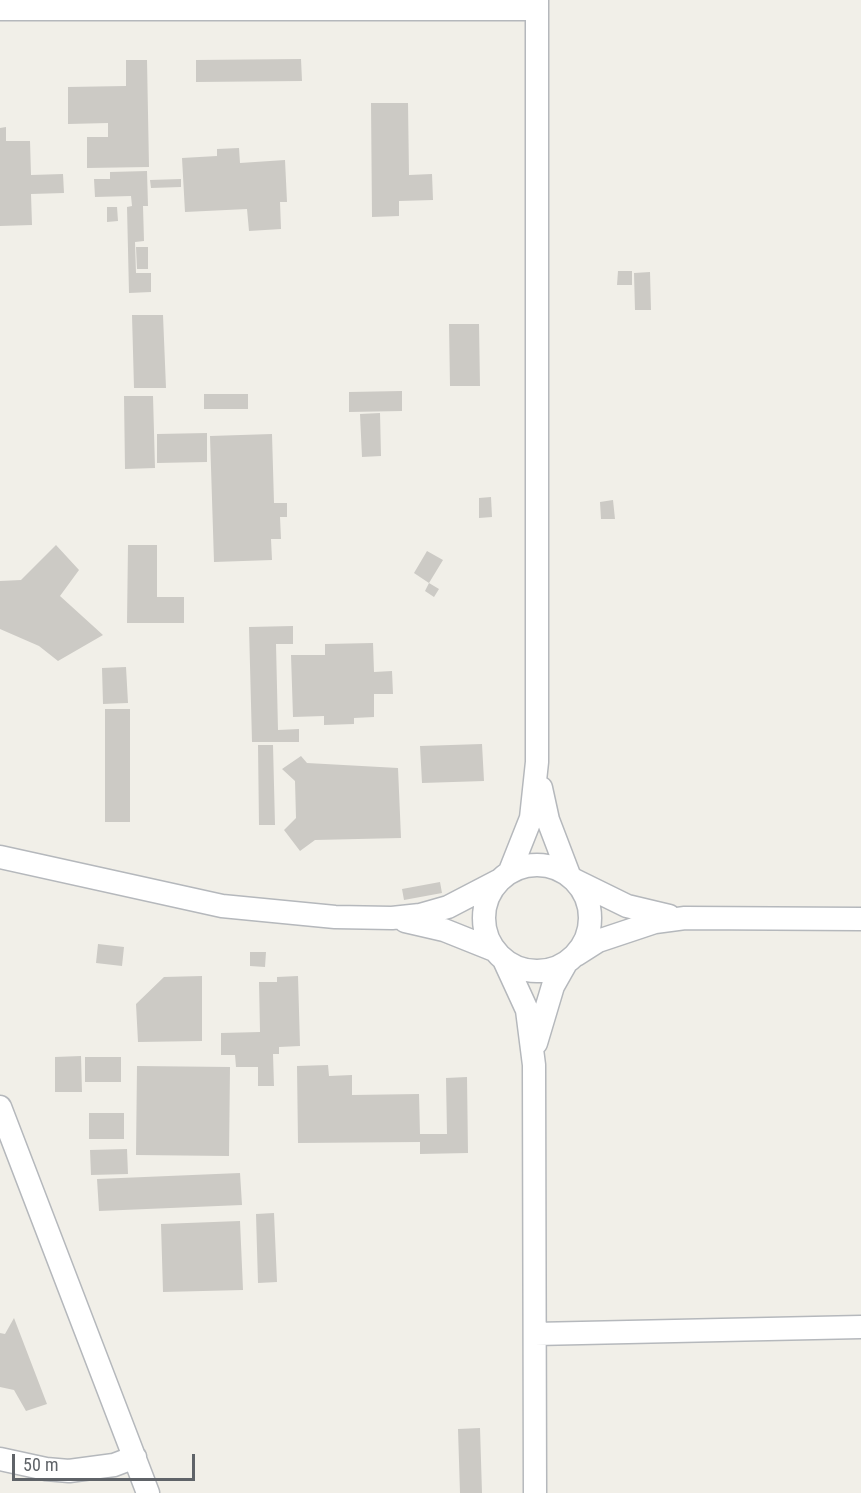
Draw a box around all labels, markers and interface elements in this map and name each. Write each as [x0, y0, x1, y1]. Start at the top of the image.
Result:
scale bar [15, 1442, 198, 1480]
text: 50 m [23, 1454, 58, 1475]

